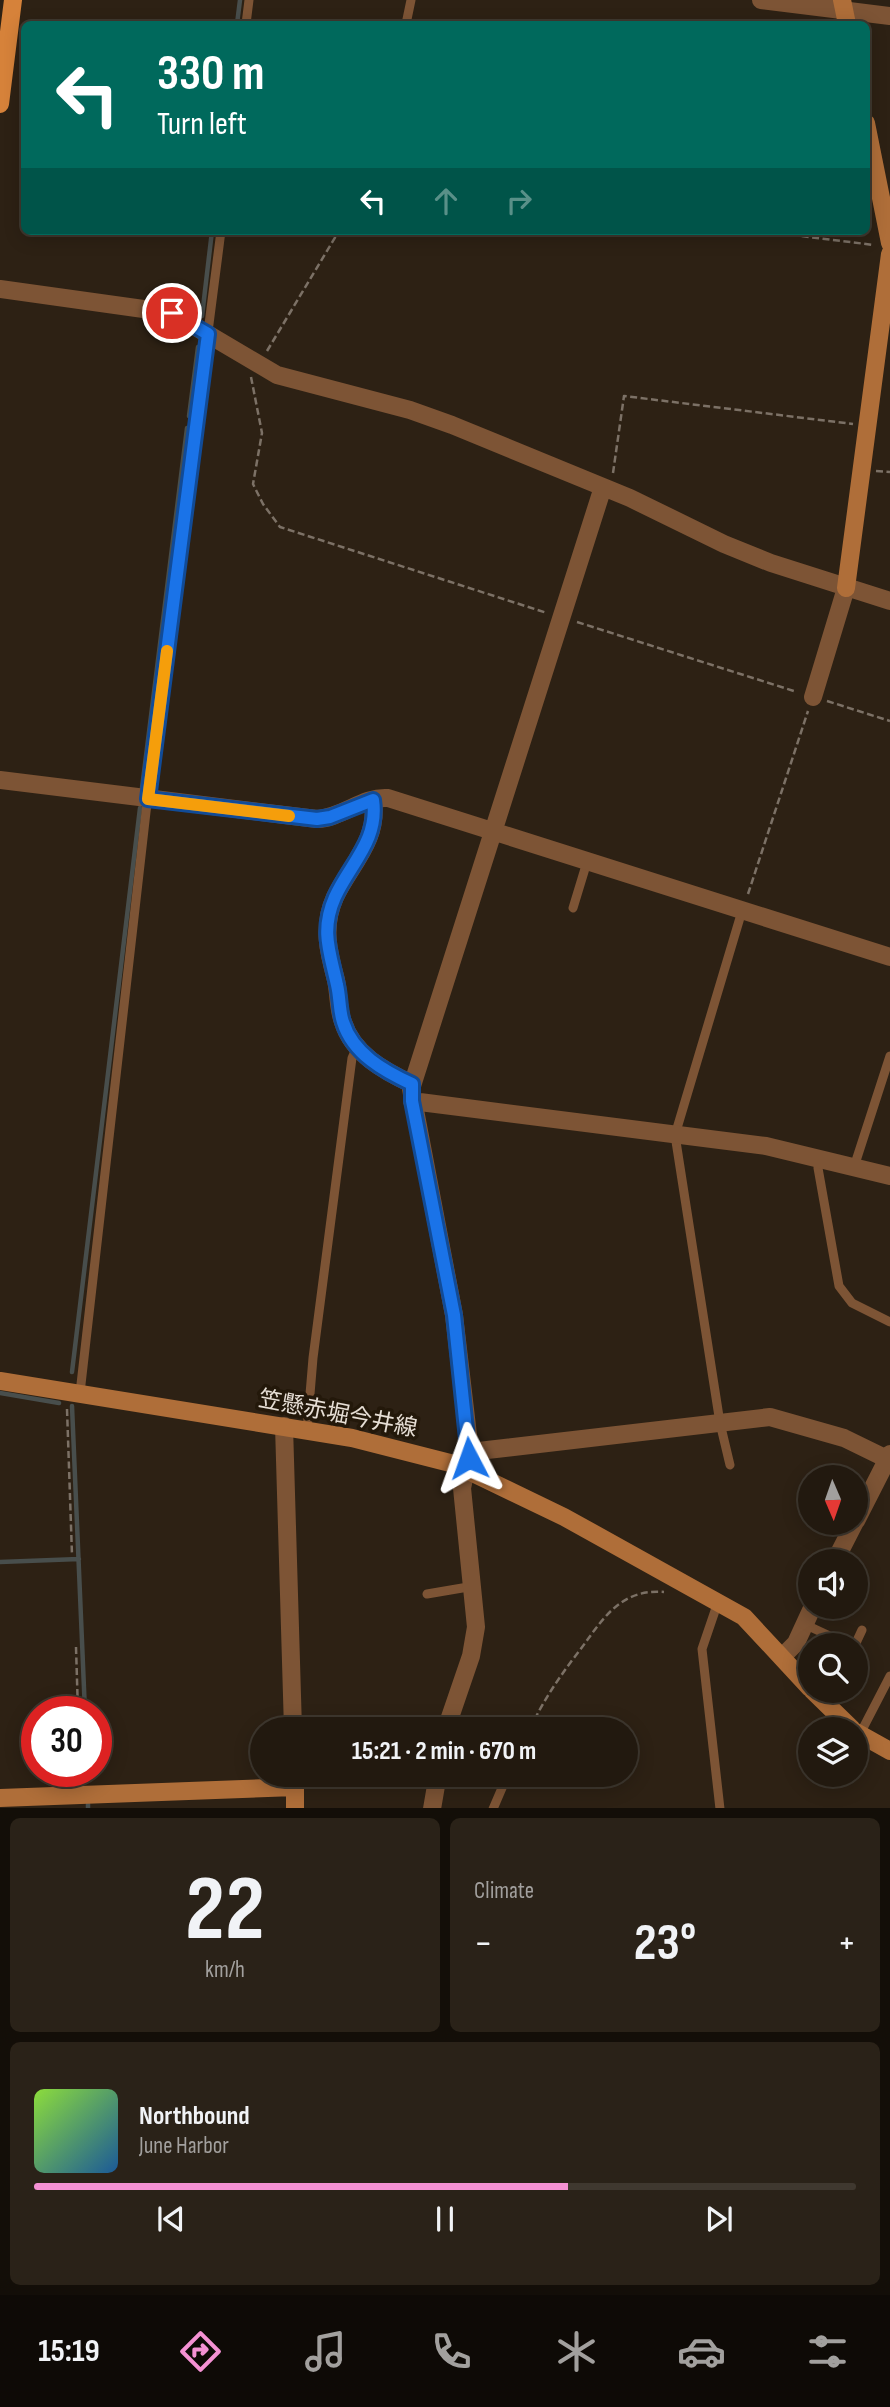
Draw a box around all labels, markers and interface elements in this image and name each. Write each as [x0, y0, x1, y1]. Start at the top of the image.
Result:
text: 330 m [157, 45, 264, 104]
icon: left [42, 49, 133, 140]
text: Turn left [157, 105, 247, 144]
icon: left [354, 182, 392, 220]
icon: ahead [427, 182, 465, 220]
icon: right [500, 182, 538, 220]
pin [142, 283, 202, 343]
icon: arrive [153, 294, 191, 332]
street label: 笠懸赤堀今井線 [256, 1385, 420, 1443]
position arrow [432, 1421, 506, 1495]
north arrow [798, 1465, 868, 1535]
map controls [798, 1465, 868, 1787]
button: sound [798, 1549, 868, 1619]
button: search [798, 1633, 868, 1703]
speed limit sign: 30 [21, 1696, 112, 1787]
button: layers [798, 1717, 868, 1787]
text: 15:21 · 2 min · 670 m [352, 1736, 536, 1767]
text: 22 [185, 1856, 265, 1965]
text: Climate [474, 1877, 534, 1905]
text: 23° [634, 1912, 696, 1975]
text: − [474, 1921, 493, 1966]
text: + [837, 1921, 856, 1966]
text: km/h [205, 1956, 245, 1984]
text: Northbound [139, 2101, 250, 2132]
text: June Harbor [139, 2132, 229, 2160]
icon: previous [152, 2200, 190, 2238]
icon: pause [426, 2200, 464, 2238]
icon: next [700, 2200, 738, 2238]
icon: directions [176, 2327, 225, 2376]
icon: music [301, 2327, 350, 2376]
icon: phone [427, 2327, 476, 2376]
icon: climate [552, 2327, 601, 2376]
icon: car [677, 2327, 726, 2376]
icon: filters [803, 2327, 852, 2376]
text: 15:19 [38, 2332, 100, 2371]

